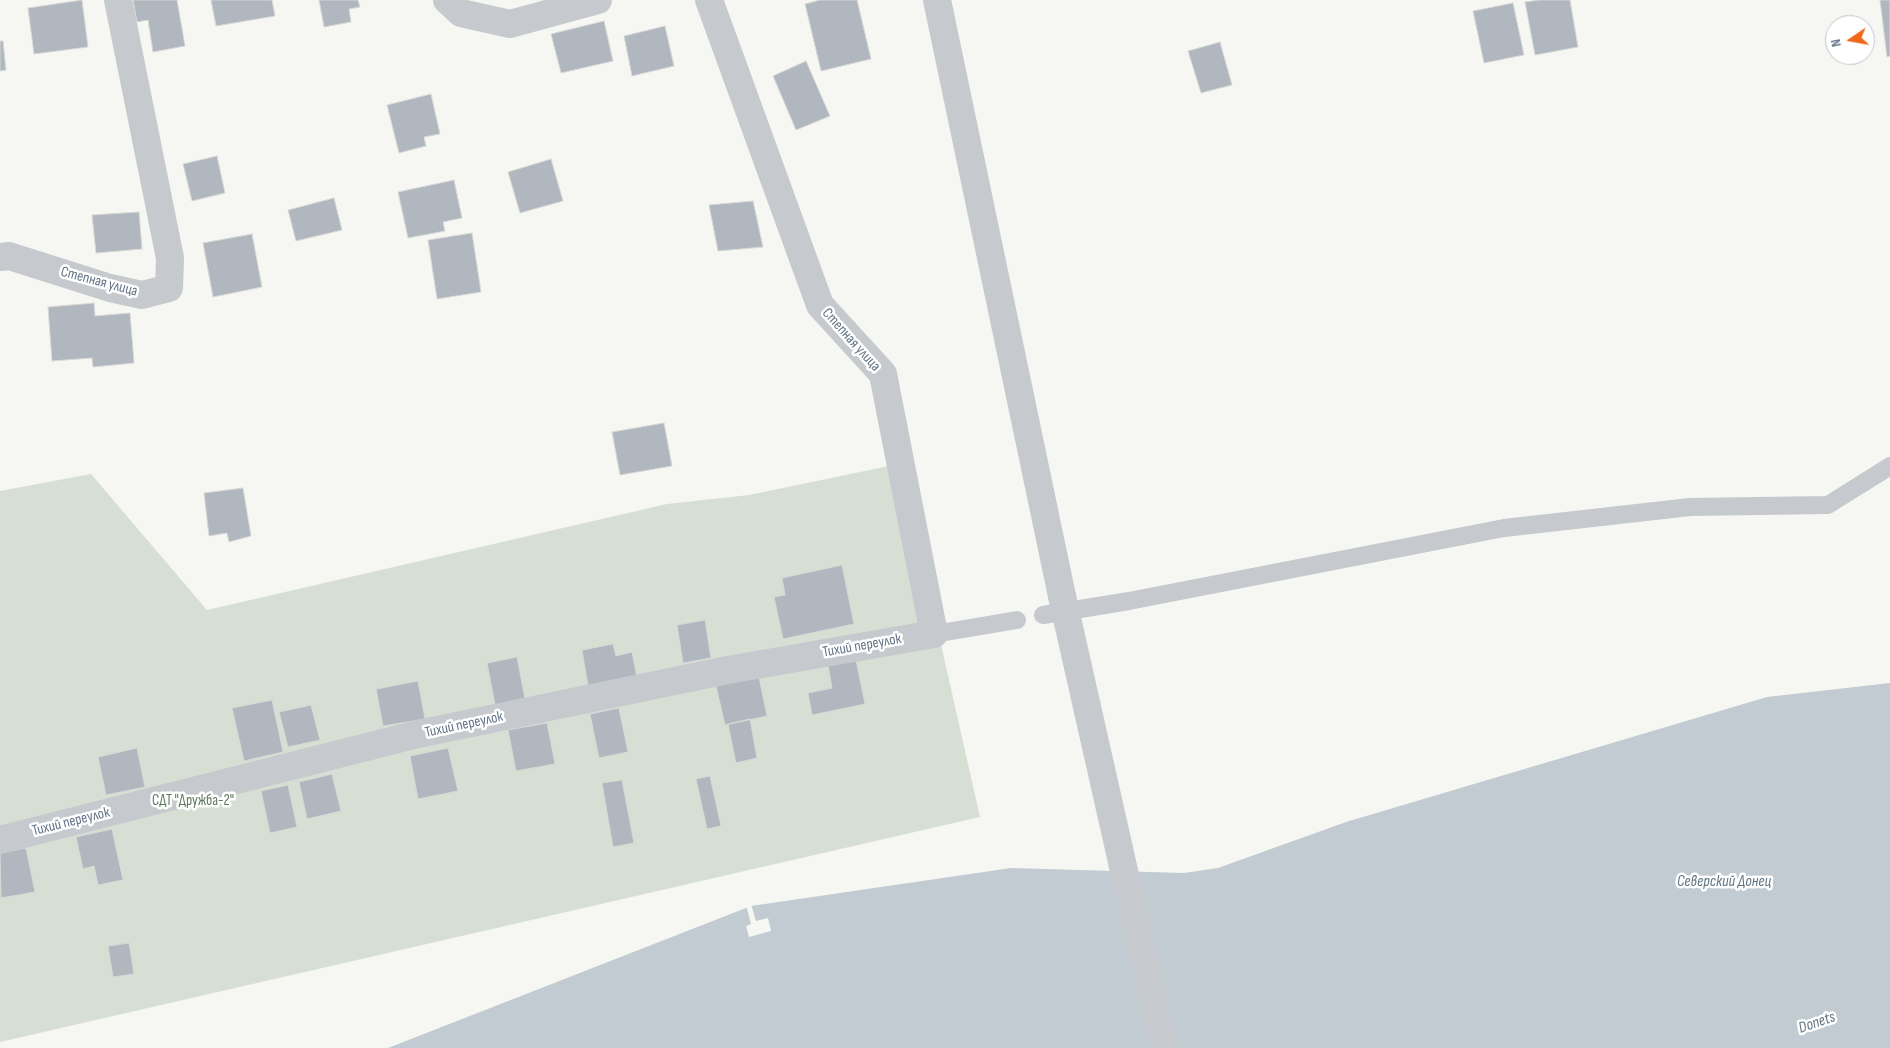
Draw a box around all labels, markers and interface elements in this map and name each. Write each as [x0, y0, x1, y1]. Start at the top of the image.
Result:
north arrow [1825, 15, 1875, 65]
text: N [1827, 38, 1845, 48]
street label: Степная улица [59, 263, 139, 301]
street label: Степная улица [818, 305, 884, 375]
street label: Тихий переулок [821, 630, 903, 662]
street label: Тихий переулок [423, 708, 505, 742]
park label: СДТ "Дружба-2" [152, 792, 234, 810]
street label: Тихий переулок [30, 804, 112, 840]
water label: Северский Донец [1677, 872, 1771, 892]
water label: Donets [1796, 1008, 1838, 1038]

